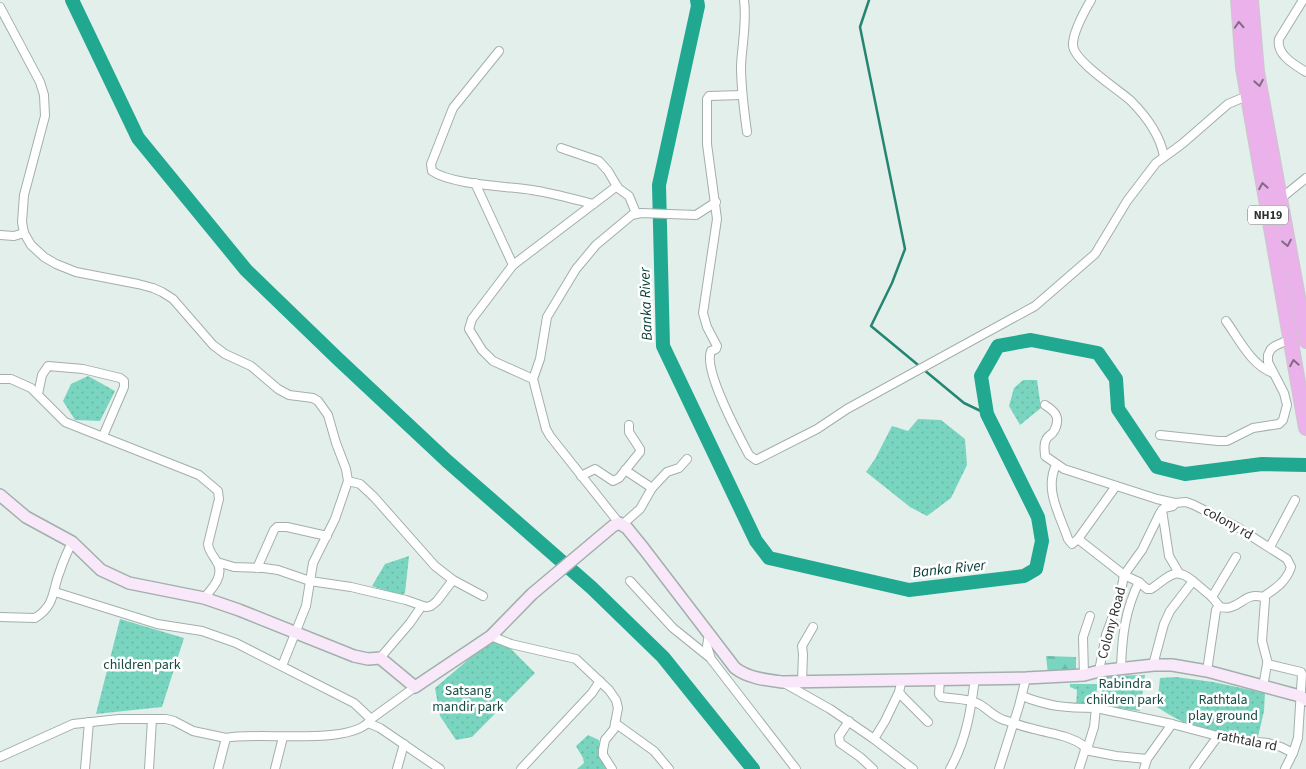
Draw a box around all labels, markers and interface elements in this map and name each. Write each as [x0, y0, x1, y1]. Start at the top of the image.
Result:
one-way arrow [1233, 21, 1244, 29]
one-way arrow [1253, 79, 1263, 88]
one-way arrow [1258, 181, 1268, 190]
road number: NH19 [1248, 206, 1288, 224]
one-way arrow [1282, 239, 1292, 248]
water label: Banka River [634, 266, 658, 341]
one-way arrow [1290, 359, 1300, 367]
street label: colony rd [1199, 501, 1257, 545]
water label: Banka River [911, 555, 987, 583]
street label: Colony Road [1093, 585, 1131, 661]
park label: children park [103, 655, 181, 675]
park label: Rabindra children park [1086, 674, 1164, 710]
park label: Satsang mandir park [432, 681, 504, 717]
park label: Rathtala play ground [1188, 690, 1258, 726]
street label: rathtala rd [1215, 725, 1279, 757]

